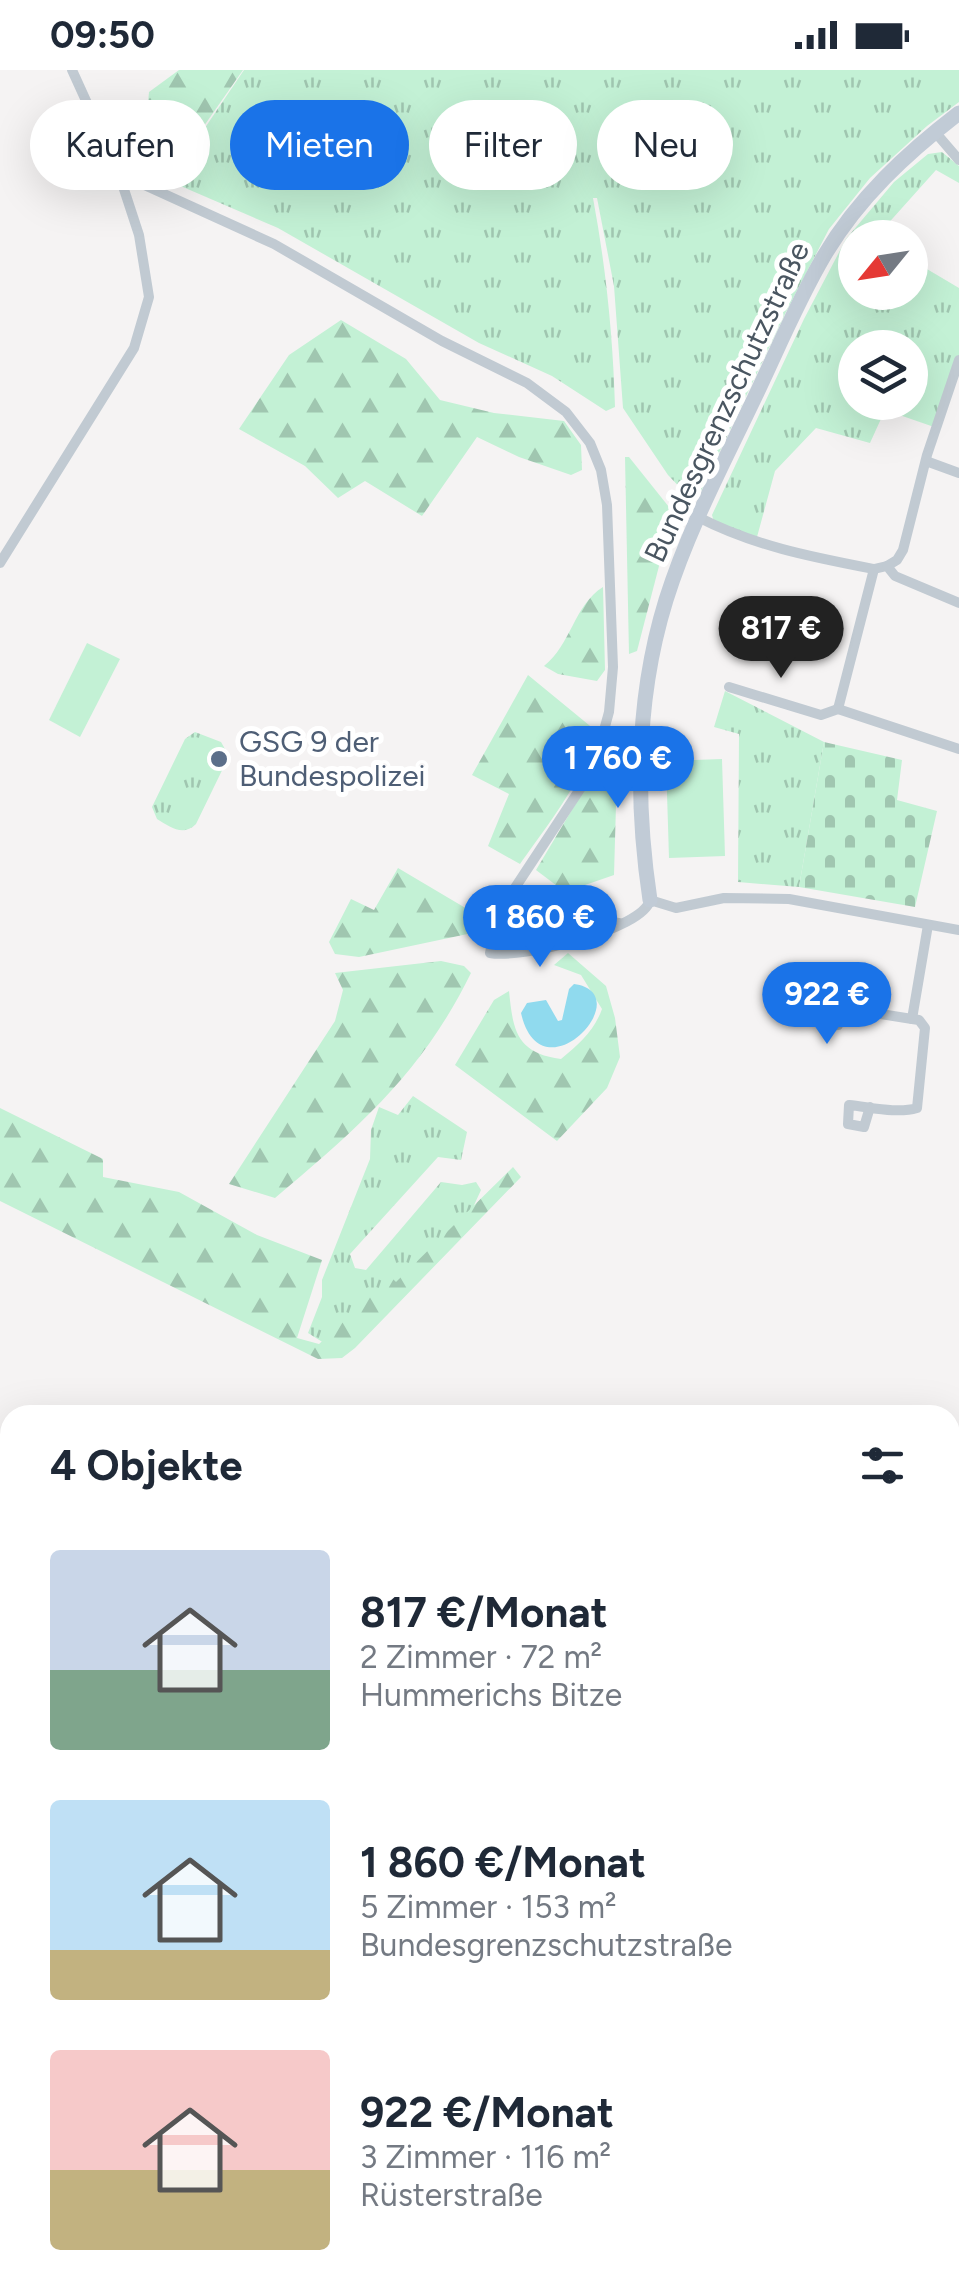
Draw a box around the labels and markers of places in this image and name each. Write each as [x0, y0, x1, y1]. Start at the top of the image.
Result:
pin: 817 € [711, 596, 851, 681]
place label: GSG 9 der Bundespolizei [239, 723, 426, 794]
pin: 1 760 € [526, 726, 710, 811]
marker: GSG 9 der Bundespolizei [208, 748, 230, 770]
pin: 1 860 € [448, 885, 632, 970]
pin: 922 € [757, 962, 897, 1047]

